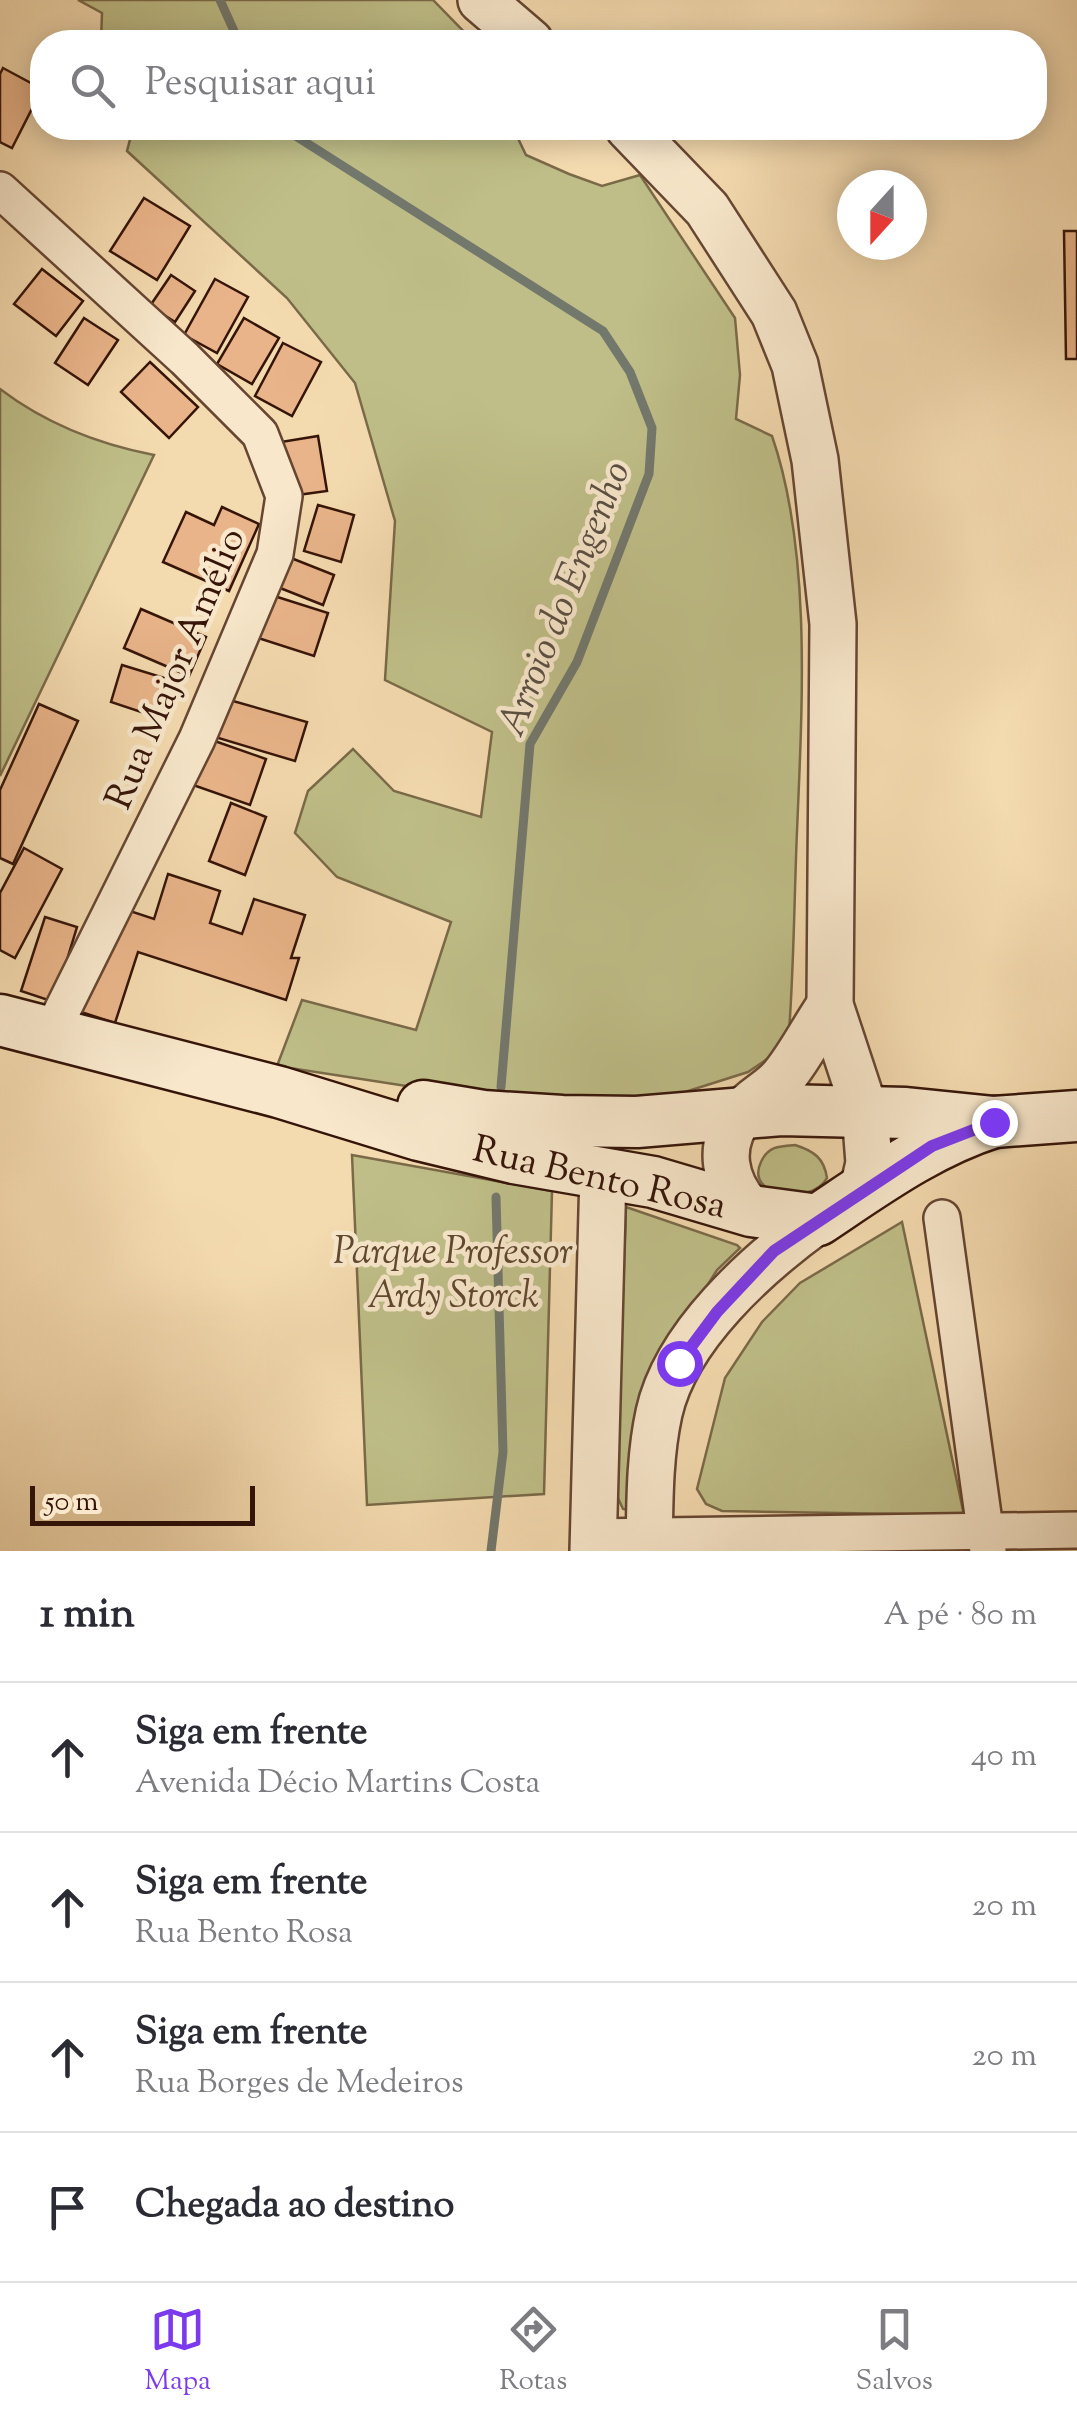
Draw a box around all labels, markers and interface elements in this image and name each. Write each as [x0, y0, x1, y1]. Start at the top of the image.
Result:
search box [30, 30, 1047, 140]
icon: search [65, 58, 120, 113]
text: Pesquisar aqui [145, 58, 376, 112]
north arrow [837, 170, 927, 260]
water label: Arroio do Engenho [485, 453, 647, 746]
street label: Rua Major Amélio [94, 521, 261, 819]
route end [972, 1100, 1018, 1146]
street label: Rua Bento Rosa [467, 1124, 731, 1235]
park label: Parque Professor Ardy Storck [333, 1227, 573, 1325]
route start [657, 1341, 703, 1387]
scale bar [30, 1481, 255, 1526]
text: 50 m [45, 1483, 99, 1523]
text: 1 min [40, 1586, 135, 1646]
text: A pé · 80 m [884, 1593, 1037, 1639]
text: Siga em frente [135, 1707, 368, 1761]
icon: ahead [40, 1730, 95, 1785]
text: 40 m [971, 1734, 1037, 1780]
text: Avenida Décio Martins Costa [135, 1761, 540, 1807]
text: Siga em frente [135, 1857, 368, 1911]
icon: ahead [40, 1880, 95, 1935]
text: 20 m [972, 1884, 1037, 1930]
text: Rua Bento Rosa [135, 1911, 353, 1957]
text: Siga em frente [135, 2007, 368, 2061]
icon: ahead [40, 2030, 95, 2085]
text: 20 m [972, 2034, 1037, 2080]
text: Rua Borges de Medeiros [135, 2061, 463, 2107]
icon: arrive [40, 2180, 95, 2235]
text: Chegada ao destino [135, 2180, 454, 2234]
tab: Mapa [144, 2302, 211, 2402]
tab: Rotas [499, 2302, 567, 2402]
tab: Salvos [856, 2302, 933, 2402]

